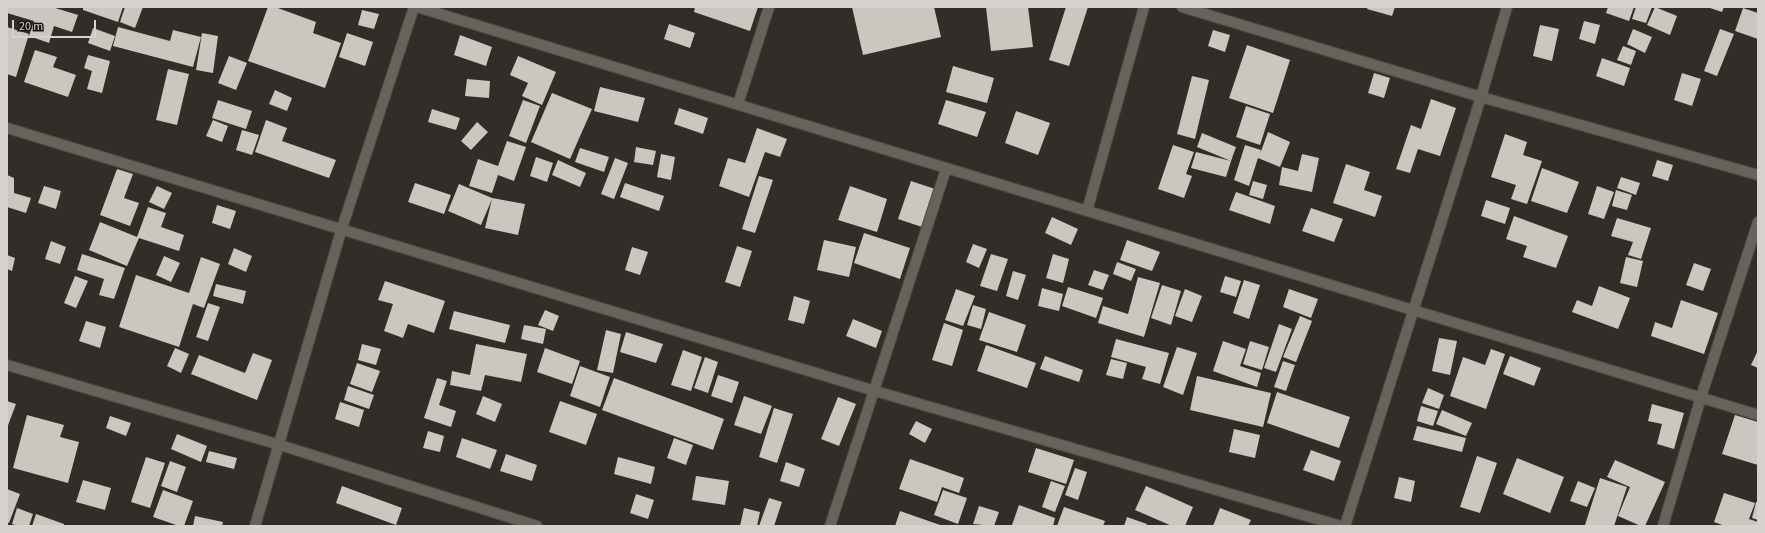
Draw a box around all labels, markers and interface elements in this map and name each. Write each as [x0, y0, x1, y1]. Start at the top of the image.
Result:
scale bar [14, 12, 98, 38]
text: 20 m [19, 18, 43, 35]

